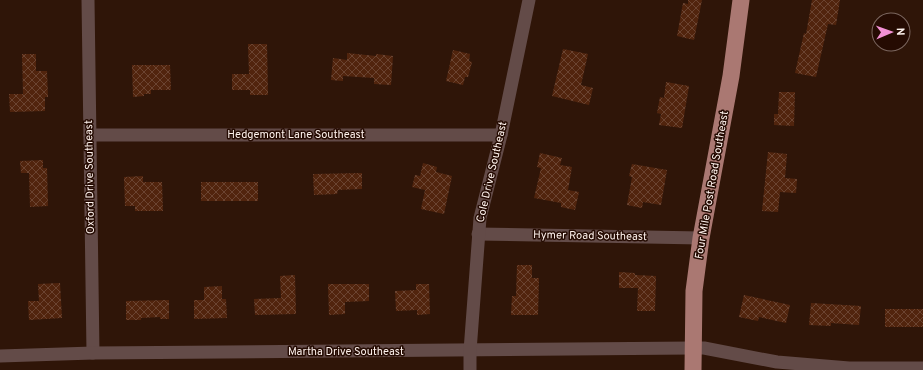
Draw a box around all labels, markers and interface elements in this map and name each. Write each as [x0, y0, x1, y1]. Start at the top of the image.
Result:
north arrow [871, 12, 911, 52]
text: N [893, 27, 907, 36]
street label: Four Mile Post Road Southeast [692, 110, 732, 260]
street label: Oxford Drive Southeast [82, 120, 98, 234]
street label: Cole Drive Southeast [474, 120, 510, 224]
street label: Hedgemont Lane Southeast [227, 128, 365, 142]
street label: Hymer Road Southeast [533, 228, 647, 244]
street label: Martha Drive Southeast [288, 345, 404, 359]

